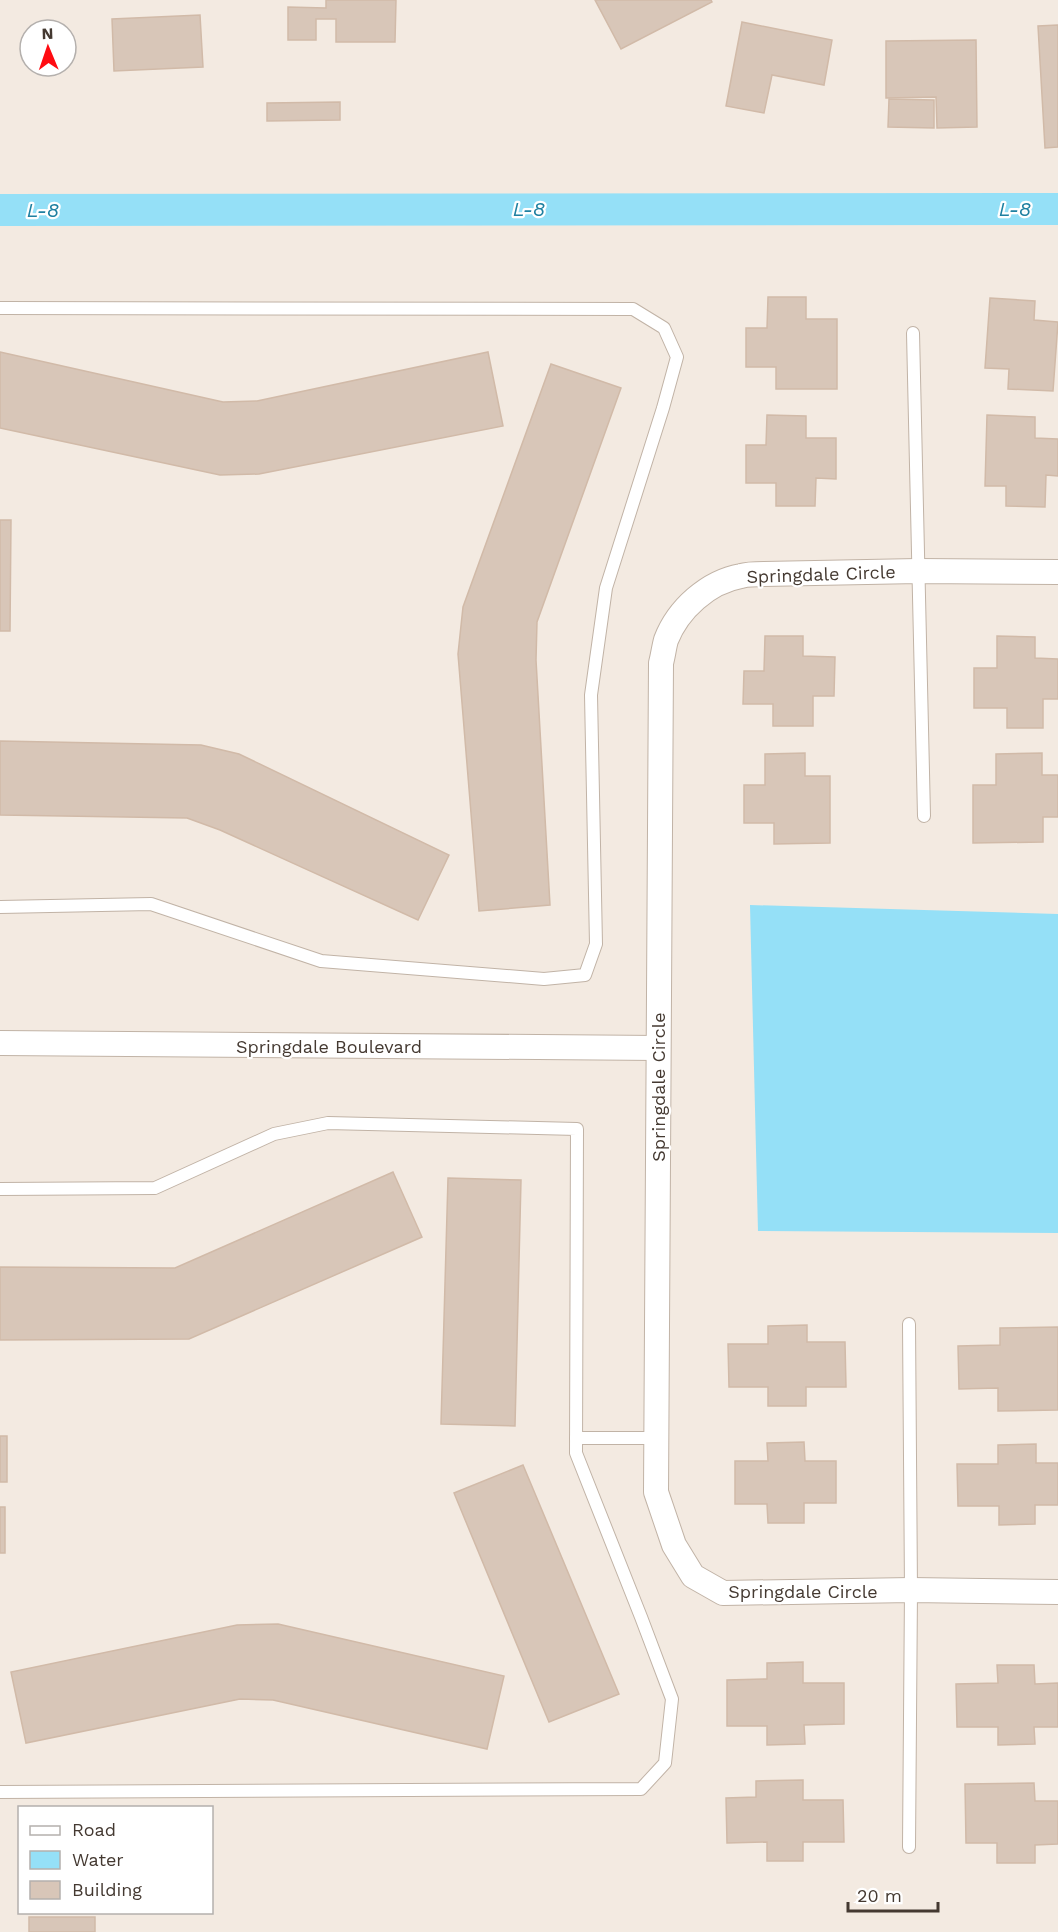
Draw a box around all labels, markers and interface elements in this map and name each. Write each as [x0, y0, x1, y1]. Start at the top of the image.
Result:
north arrow [18, 18, 78, 78]
text: N [41, 24, 54, 43]
water label: L-8 [513, 197, 545, 221]
water label: L-8 [999, 197, 1031, 221]
water label: L-8 [27, 198, 59, 222]
street label: Springdale Circle [746, 561, 896, 587]
street label: Springdale Circle [648, 1012, 669, 1162]
street label: Springdale Boulevard [236, 1036, 422, 1057]
street label: Springdale Circle [728, 1581, 878, 1602]
legend [18, 1806, 213, 1914]
text: Road [72, 1819, 116, 1840]
text: Water [72, 1849, 124, 1870]
scale bar [848, 1875, 938, 1913]
text: Building [72, 1879, 142, 1900]
text: 20 m [857, 1885, 902, 1906]

